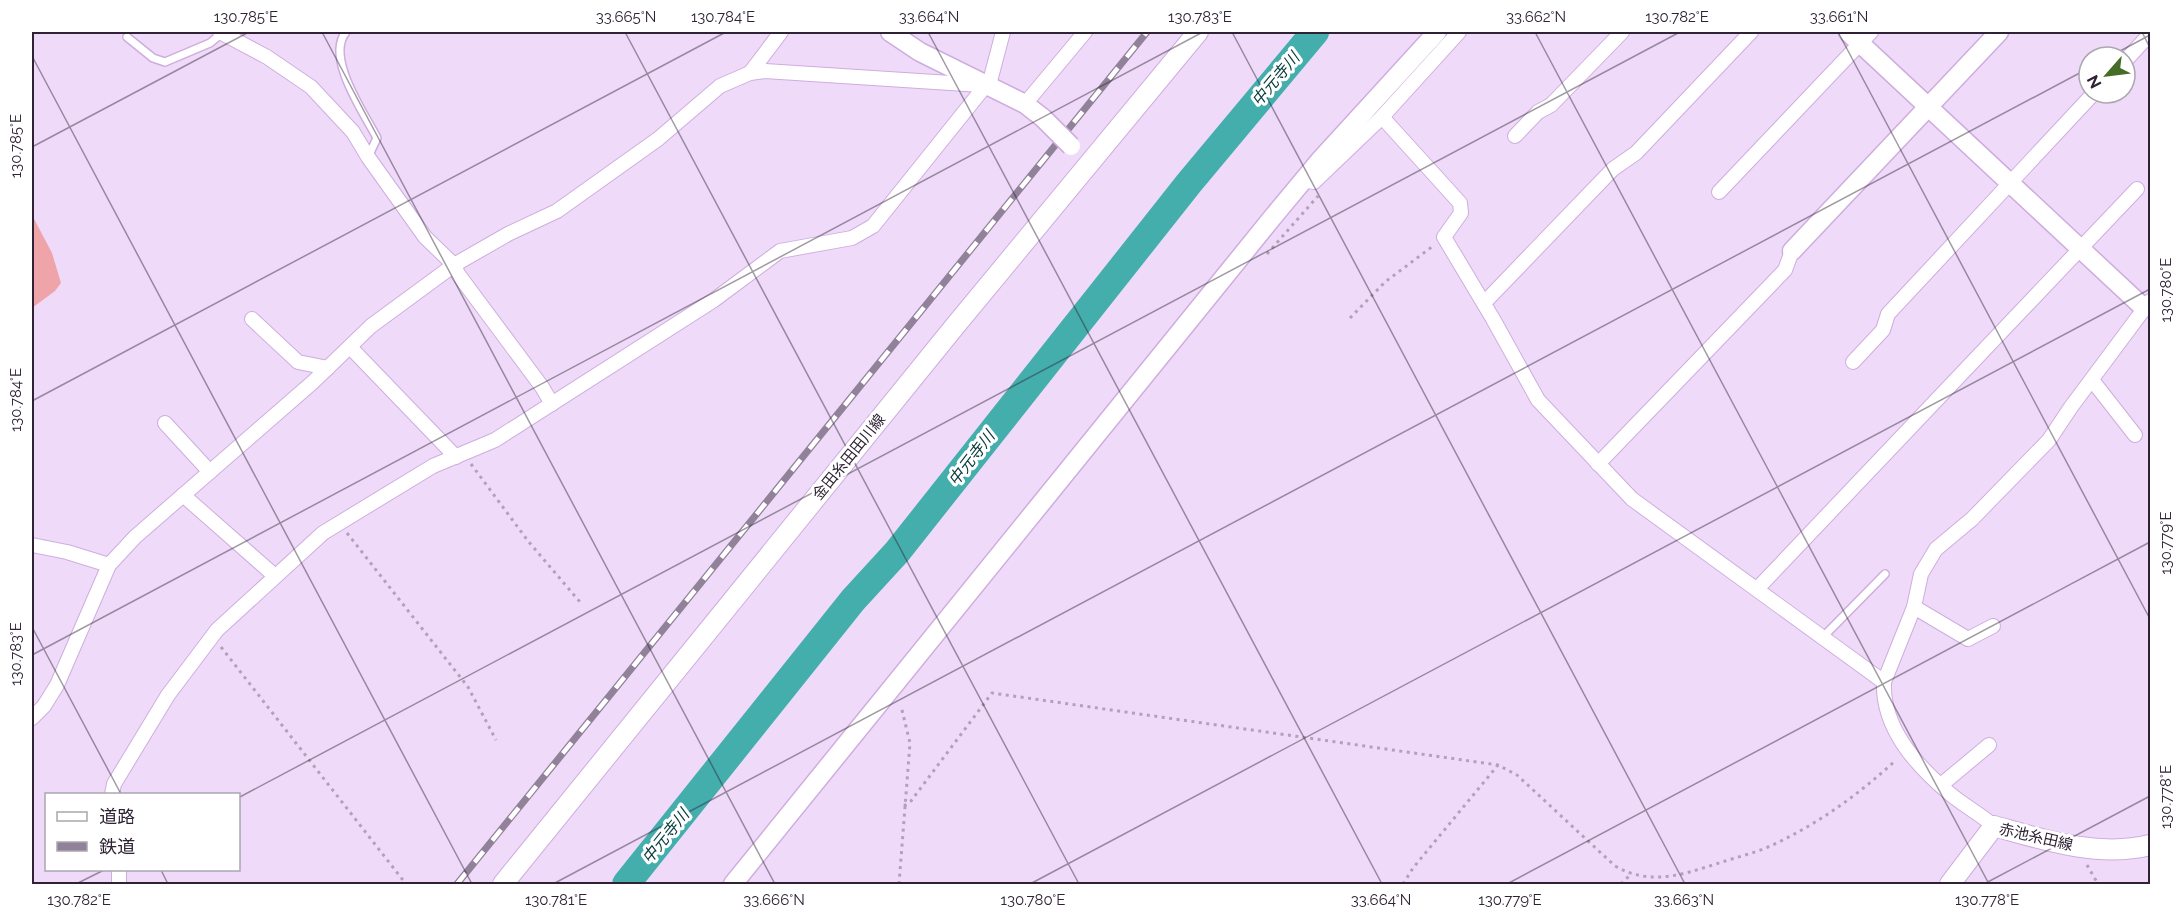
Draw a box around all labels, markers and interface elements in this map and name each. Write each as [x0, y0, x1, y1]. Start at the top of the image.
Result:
text: 130.785°E [214, 8, 278, 26]
text: 33.665°N [596, 8, 656, 26]
text: 130.784°E [691, 8, 755, 26]
text: 33.664°N [899, 8, 959, 26]
text: 130.783°E [1168, 8, 1232, 26]
text: 33.662°N [1506, 8, 1566, 26]
text: 130.782°E [1645, 8, 1709, 26]
text: 33.661°N [1810, 8, 1868, 26]
north arrow [2077, 45, 2137, 105]
water label: 中元寺川 [1248, 47, 1305, 110]
text: N [2083, 72, 2105, 92]
text: 130.785°E [7, 114, 25, 178]
text: 130.780°E [2157, 258, 2175, 323]
text: 130.784°E [7, 368, 25, 432]
street label: 金田糸田田川線 [809, 411, 889, 503]
water label: 中元寺川 [944, 426, 1000, 489]
text: 130.779°E [2157, 511, 2175, 575]
text: 130.783°E [7, 622, 25, 686]
text: 130.778°E [2157, 765, 2175, 829]
legend [45, 793, 240, 871]
water label: 中元寺川 [638, 804, 694, 867]
text: 道路 [99, 806, 135, 827]
street label: 赤池糸田線 [1997, 820, 2075, 854]
text: 鉄道 [99, 836, 135, 857]
text: 130.782°E [47, 891, 111, 909]
text: 130.781°E [525, 891, 587, 909]
text: 33.666°N [743, 891, 805, 909]
text: 130.780°E [1001, 891, 1066, 909]
text: 33.664°N [1351, 891, 1411, 909]
text: 130.779°E [1478, 891, 1542, 909]
text: 33.663°N [1654, 891, 1714, 909]
text: 130.778°E [1955, 891, 2019, 909]

